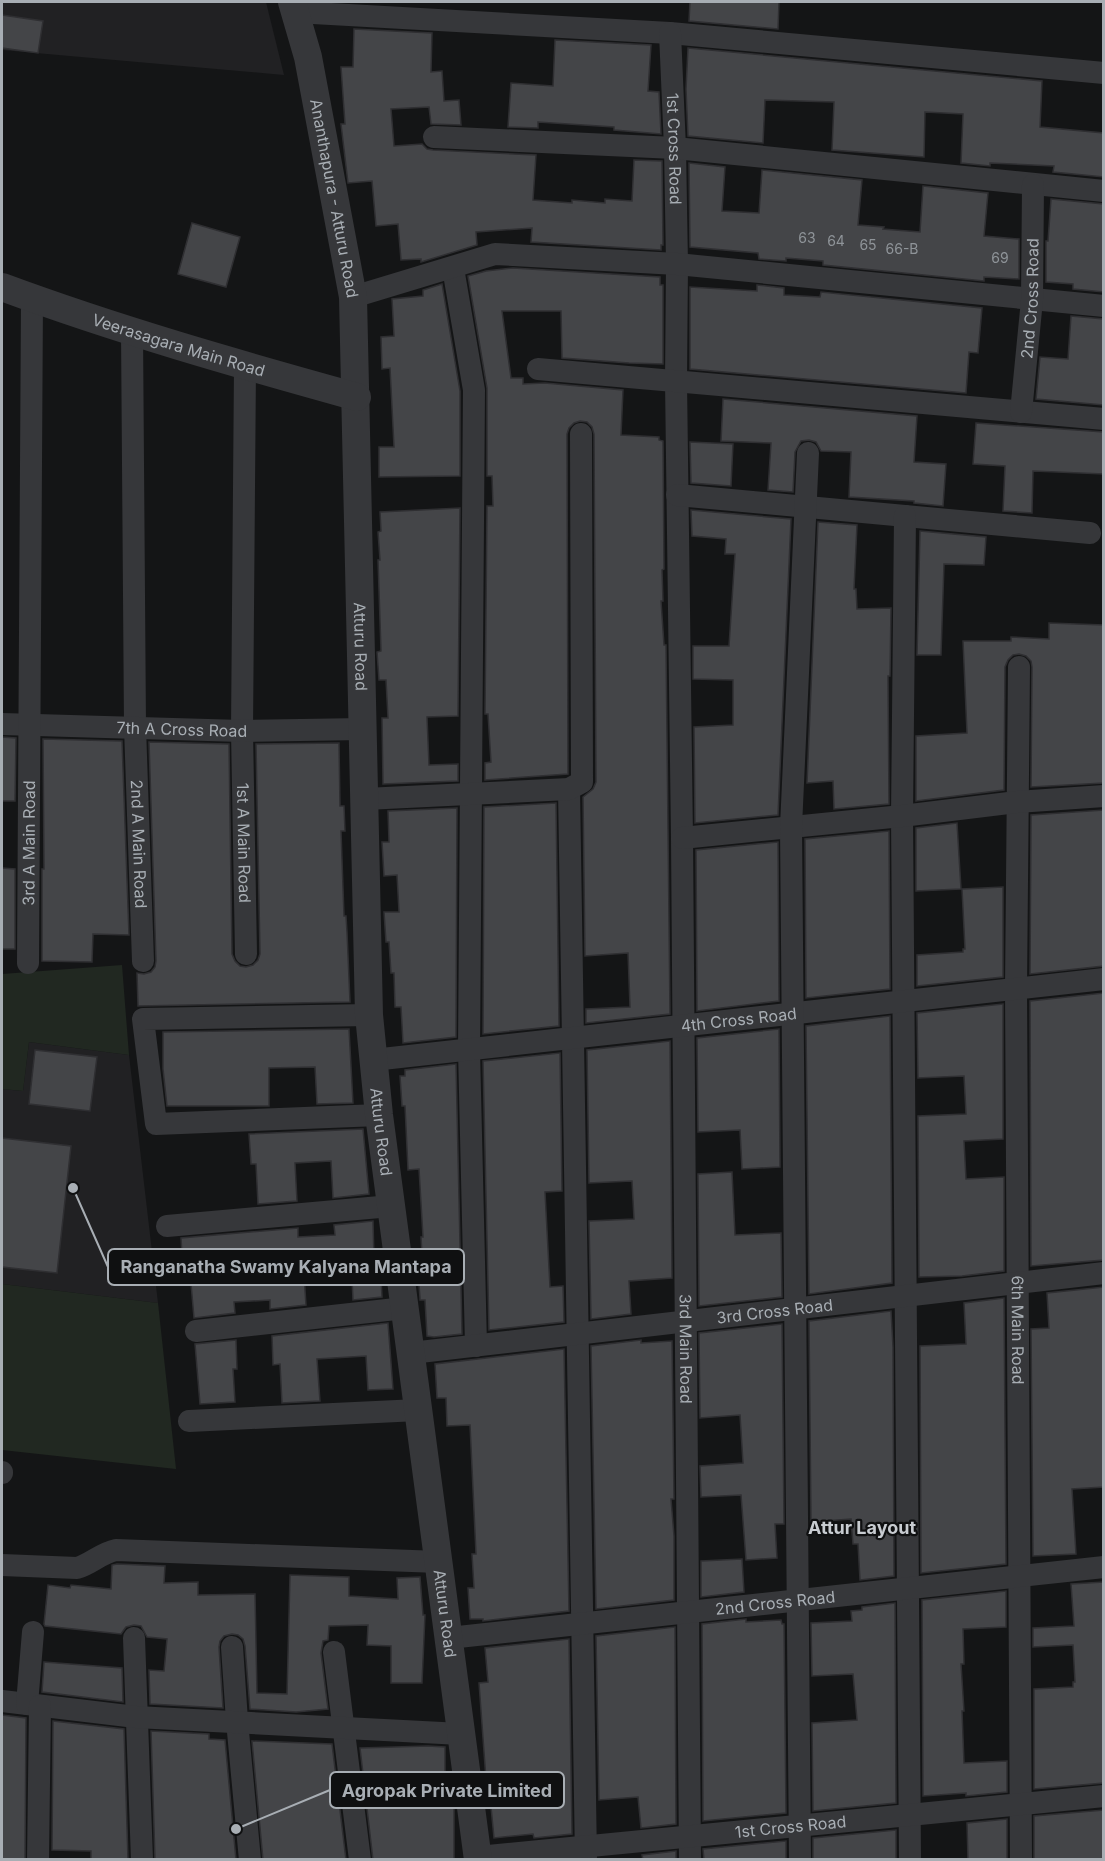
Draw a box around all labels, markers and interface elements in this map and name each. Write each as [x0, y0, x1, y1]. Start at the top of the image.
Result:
street label: 1st Cross Road [663, 93, 686, 205]
street label: Ananthapura - Atturu Road [306, 97, 363, 299]
house number: 63 [798, 229, 816, 246]
house number: 64 [827, 232, 845, 249]
house number: 65 [859, 236, 877, 253]
street label: 2nd Cross Road [1016, 238, 1043, 360]
house number: 66-B [886, 240, 918, 257]
house number: 69 [991, 249, 1009, 266]
street label: Veerasagara Main Road [90, 309, 267, 381]
street label: Atturu Road [350, 602, 372, 691]
street label: 7th A Cross Road [116, 717, 247, 741]
street label: 2nd A Main Road [127, 779, 151, 909]
street label: 3rd A Main Road [18, 780, 39, 906]
street label: 1st A Main Road [233, 783, 255, 903]
street label: 4th Cross Road [680, 1003, 798, 1036]
street label: Atturu Road [366, 1087, 397, 1177]
callout: Ranganatha Swamy Kalyana Mantapa [108, 1249, 464, 1285]
text: Ranganatha Swamy Kalyana Mantapa [120, 1256, 452, 1277]
street label: 6th Main Road [1008, 1275, 1028, 1385]
street label: 3rd Main Road [676, 1294, 696, 1404]
street label: 3rd Cross Road [715, 1294, 834, 1328]
district label: Attur Layout [808, 1517, 916, 1538]
street label: Atturu Road [429, 1568, 461, 1659]
street label: 2nd Cross Road [714, 1586, 836, 1619]
callout: Agropak Private Limited [330, 1772, 564, 1808]
text: Agropak Private Limited [342, 1780, 552, 1801]
street label: 1st Cross Road [734, 1811, 847, 1842]

